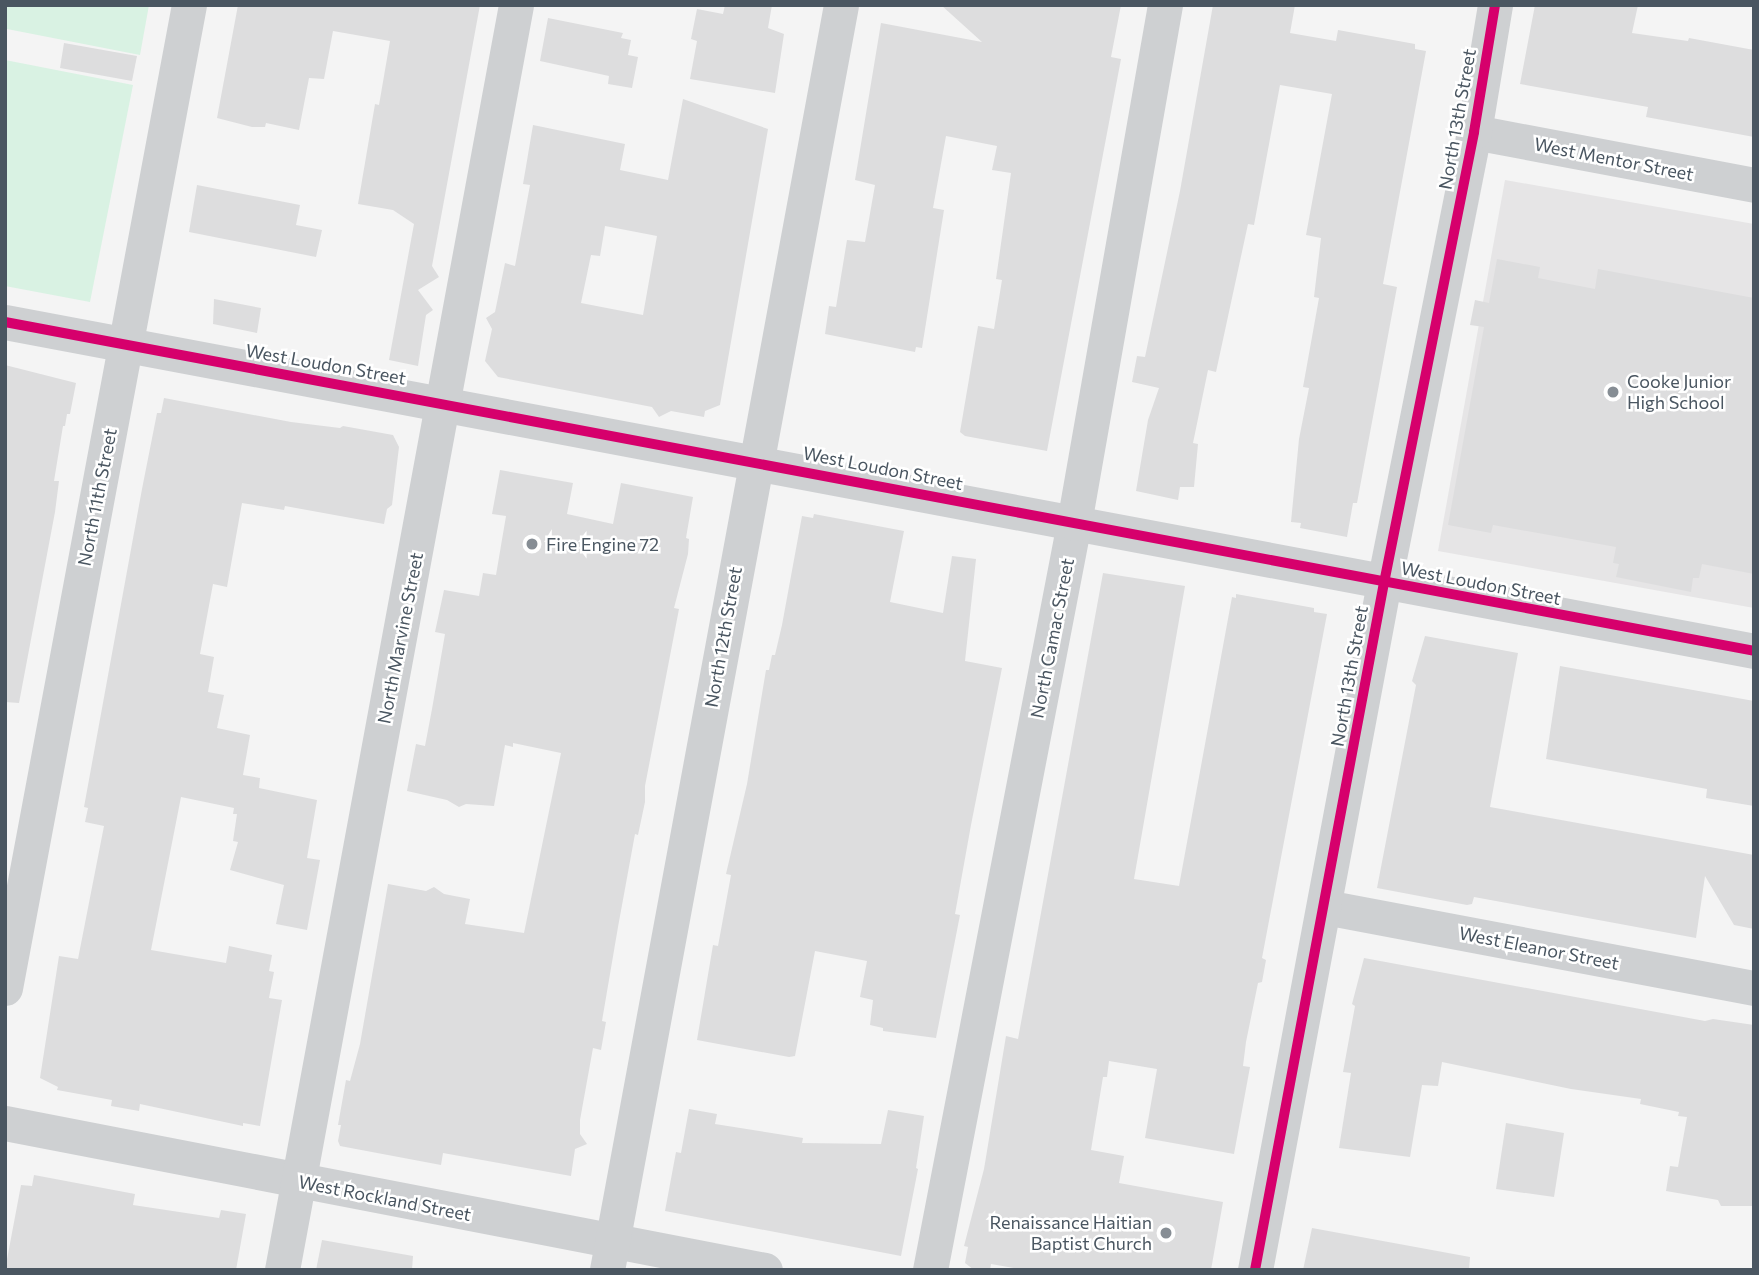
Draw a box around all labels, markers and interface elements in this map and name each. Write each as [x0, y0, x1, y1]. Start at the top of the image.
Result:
street label: North 13th Street [1434, 47, 1480, 191]
street label: West Mentor Street [1532, 133, 1696, 185]
street label: West Loudon Street [244, 339, 408, 389]
place label: Cooke Junior High School [1627, 371, 1731, 414]
marker: Cooke Junior High School [1605, 384, 1621, 400]
street label: North 11th Street [73, 426, 121, 568]
street label: West Loudon Street [801, 442, 965, 494]
place label: Fire Engine 72 [546, 533, 659, 555]
marker: Fire Engine 72 [524, 536, 540, 552]
street label: North Marvine Street [373, 550, 427, 726]
street label: North Camac Street [1026, 556, 1078, 720]
street label: West Loudon Street [1399, 557, 1563, 609]
street label: North 12th Street [700, 565, 746, 709]
street label: North 13th Street [1326, 604, 1372, 748]
street label: West Eleanor Street [1457, 922, 1621, 974]
street label: West Rockland Street [297, 1171, 473, 1225]
place label: Renaissance Haitian Baptist Church [989, 1212, 1152, 1254]
marker: Renaissance Haitian Baptist Church [1158, 1225, 1174, 1241]

